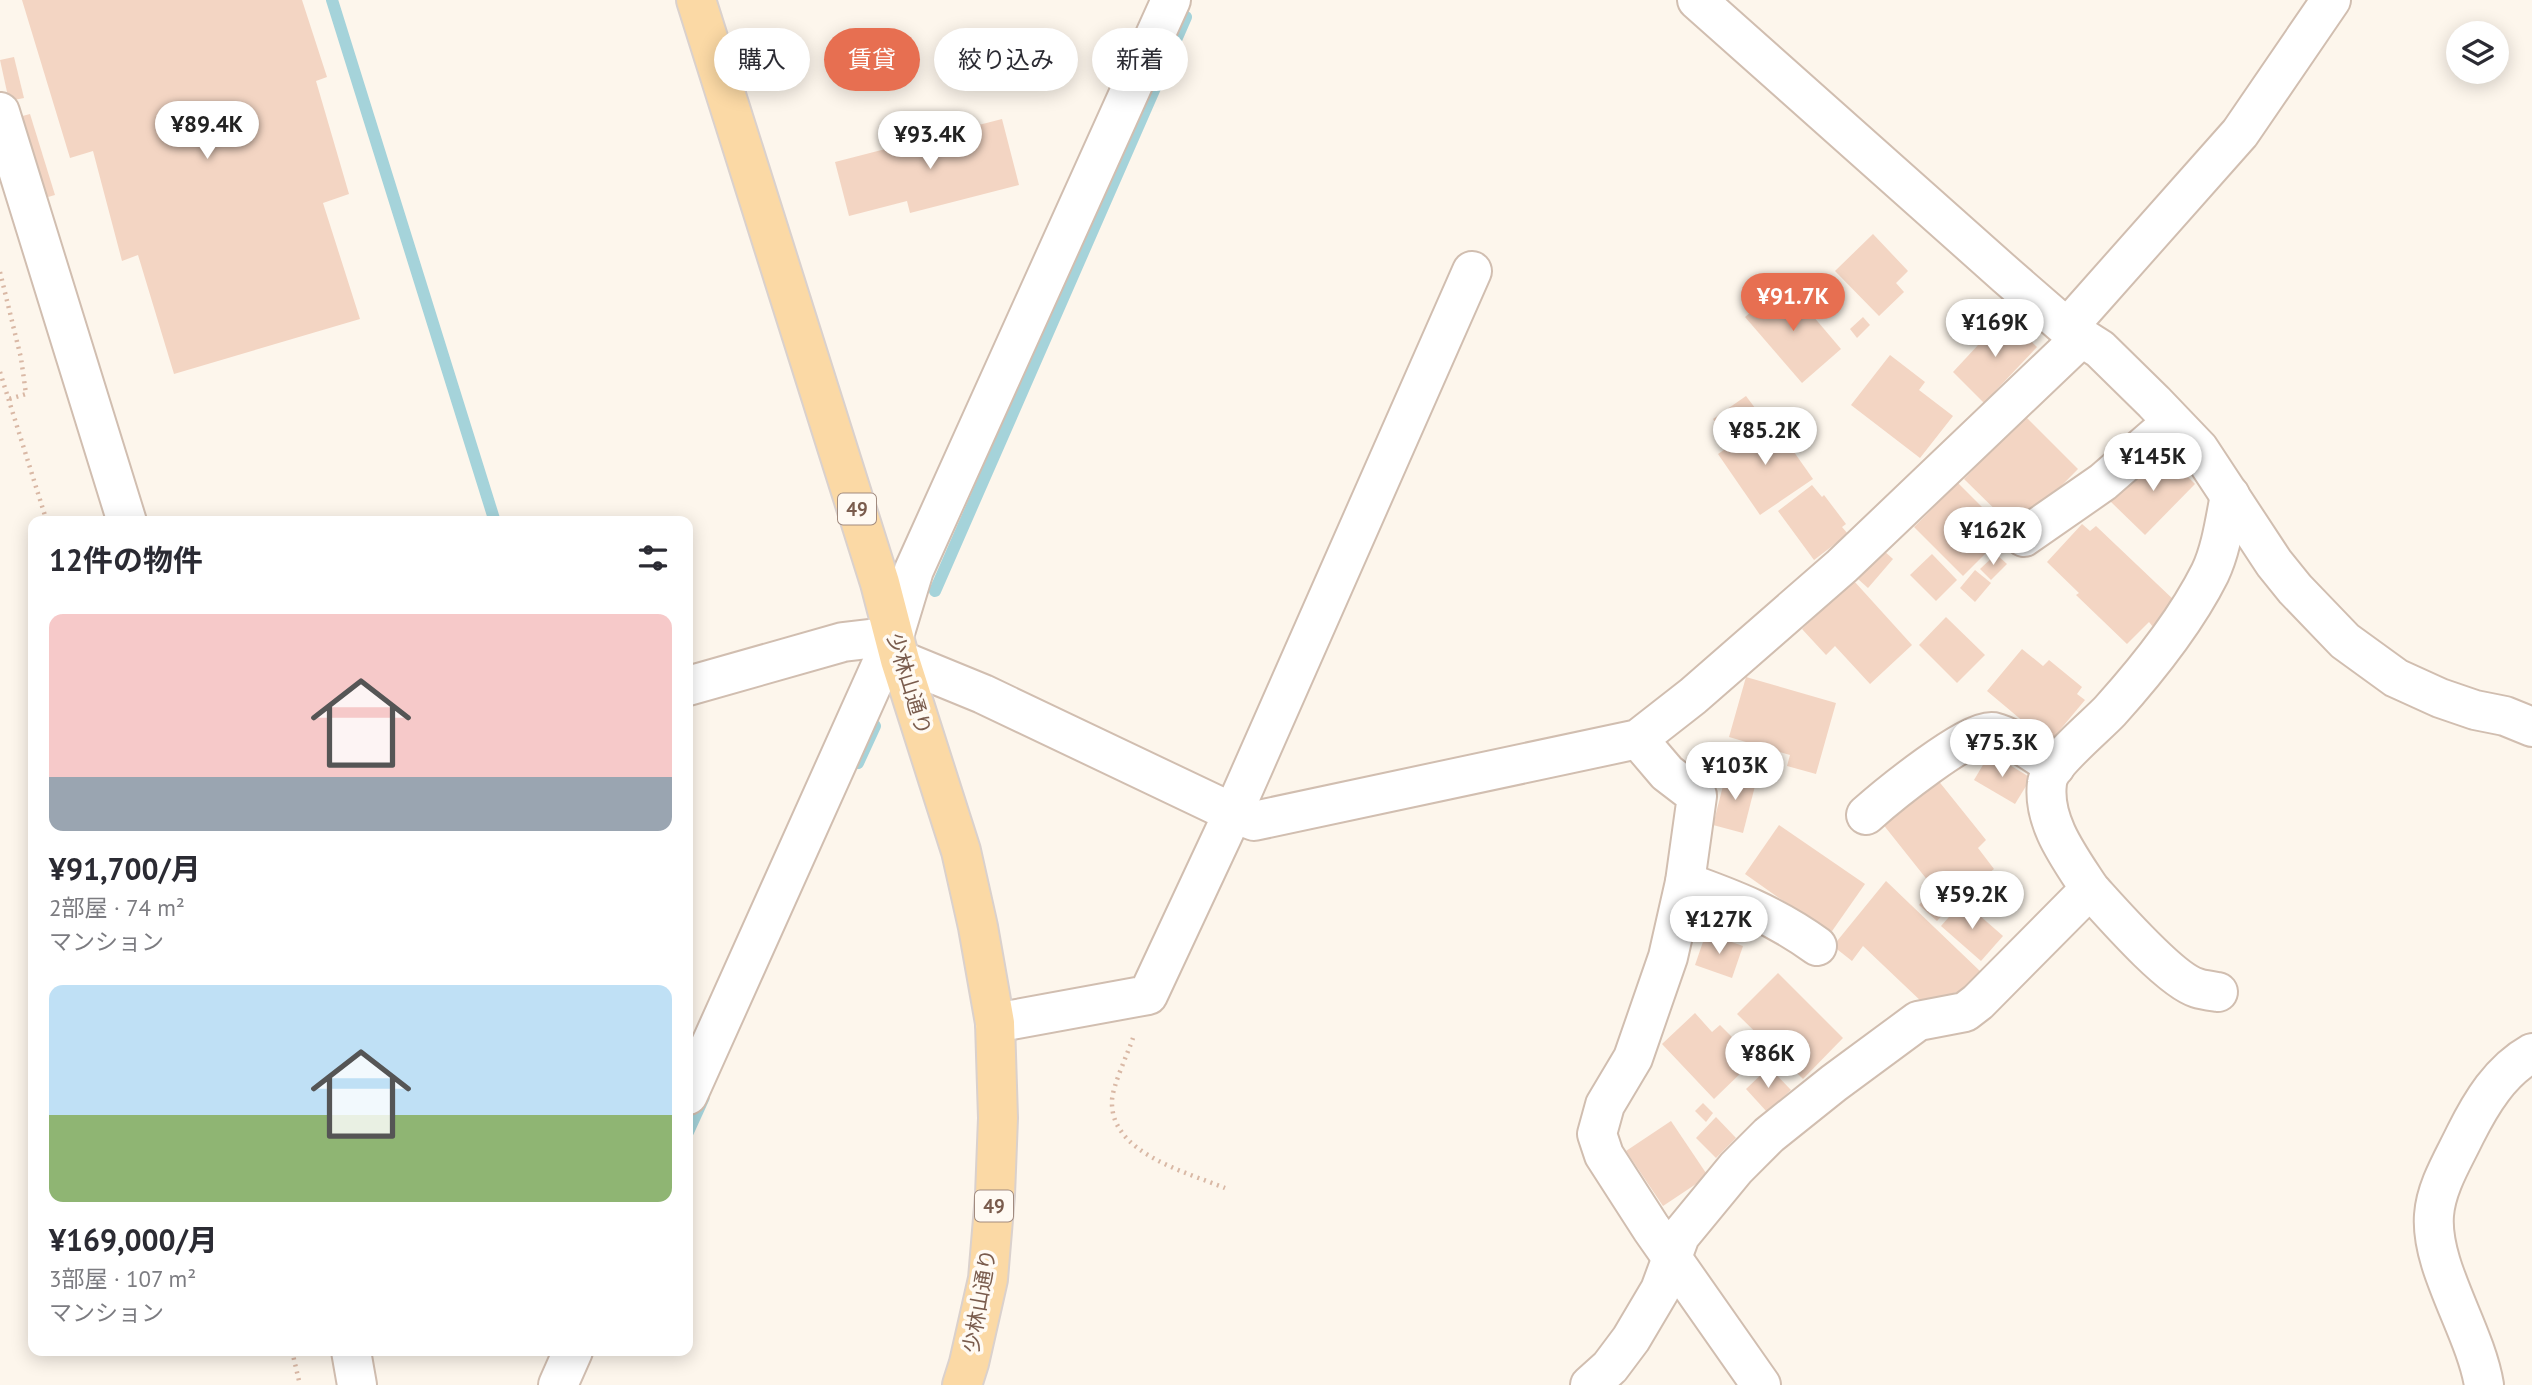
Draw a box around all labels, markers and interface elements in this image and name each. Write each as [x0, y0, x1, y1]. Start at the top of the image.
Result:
map controls [2446, 21, 2509, 84]
button: layers [2446, 21, 2509, 84]
chip: 購入 [714, 28, 810, 91]
chip: 賃貸 [824, 28, 920, 91]
chip: 絞り込み [934, 28, 1078, 91]
chip: 新着 [1092, 28, 1188, 91]
pin: ¥89.4K [150, 102, 264, 161]
text: ¥89.4K [171, 109, 243, 138]
pin: ¥93.4K [873, 111, 987, 171]
text: ¥93.4K [894, 119, 966, 148]
pin: ¥91.7K [1736, 274, 1850, 333]
text: ¥91.7K [1757, 281, 1829, 310]
pin: ¥169K [1946, 300, 2044, 359]
text: ¥169K [1962, 307, 2028, 336]
pin: ¥85.2K [1708, 407, 1822, 467]
text: ¥85.2K [1729, 415, 1801, 444]
pin: ¥145K [2104, 434, 2202, 493]
text: ¥145K [2120, 441, 2186, 470]
road number: 49 [838, 494, 876, 524]
pin: ¥162K [1944, 508, 2042, 567]
text: ¥162K [1960, 515, 2026, 544]
icon: filters [634, 539, 672, 577]
text: 12件の物件 [49, 540, 203, 579]
street label: 少林山通り [881, 630, 938, 738]
icon: home [298, 660, 424, 786]
pin: ¥75.3K [1945, 720, 2059, 779]
text: ¥75.3K [1966, 727, 2038, 756]
pin: ¥103K [1686, 742, 1784, 802]
text: ¥103K [1702, 750, 1768, 779]
text: ¥91,700/月 [49, 849, 201, 888]
pin: ¥59.2K [1915, 872, 2029, 931]
text: ¥59.2K [1936, 879, 2008, 908]
text: 2部屋 · 74 m² [49, 893, 185, 922]
pin: ¥127K [1670, 897, 1768, 956]
text: ¥127K [1686, 904, 1752, 933]
text: マンション [49, 927, 164, 956]
pin: ¥86K [1727, 1030, 1809, 1090]
icon: home [298, 1031, 424, 1157]
text: ¥86K [1741, 1038, 1795, 1067]
road number: 49 [975, 1190, 1013, 1222]
text: ¥169,000/月 [49, 1220, 218, 1259]
street label: 少林山通り [957, 1247, 1002, 1355]
text: 3部屋 · 107 m² [49, 1264, 196, 1293]
text: マンション [49, 1298, 164, 1327]

